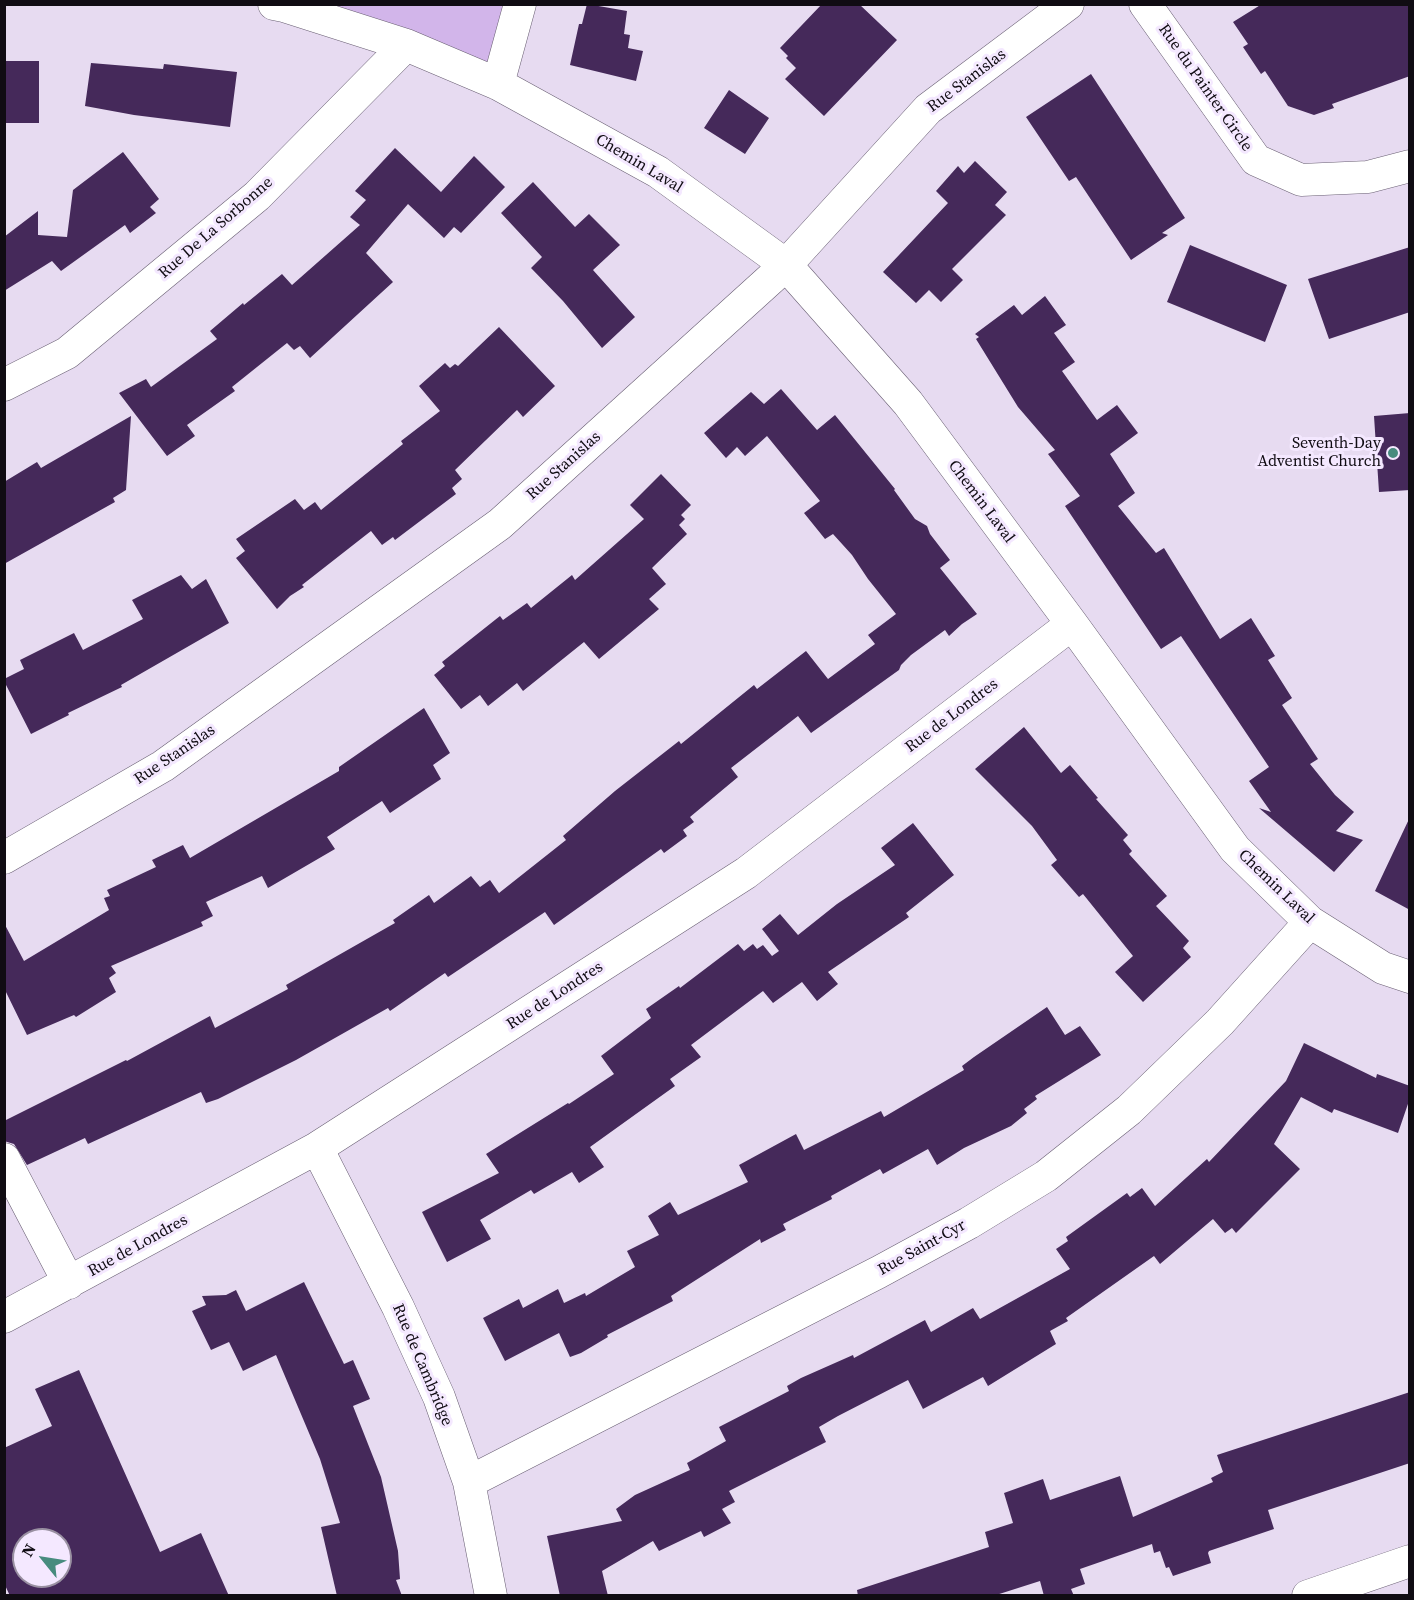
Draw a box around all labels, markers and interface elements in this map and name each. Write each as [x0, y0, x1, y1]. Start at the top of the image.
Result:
street label: Rue du Painter Circle [1154, 21, 1256, 155]
street label: Rue Stanislas [924, 45, 1010, 117]
street label: Chemin Laval [592, 130, 686, 198]
street label: Rue De La Sorbonne [155, 173, 277, 283]
street label: Rue Stanislas [523, 428, 605, 504]
place label: Seventh-Day Adventist Church [1258, 434, 1381, 472]
marker: Seventh-Day Adventist Church [1386, 446, 1400, 460]
street label: Chemin Laval [944, 457, 1018, 547]
street label: Rue de Londres [902, 675, 1002, 757]
street label: Rue Stanislas [131, 721, 219, 789]
street label: Chemin Laval [1234, 846, 1318, 928]
street label: Rue de Londres [503, 958, 607, 1034]
street label: Rue de Londres [85, 1211, 191, 1281]
street label: Rue Saint-Cyr [875, 1216, 969, 1280]
street label: Rue de Cambridge [388, 1301, 456, 1429]
north arrow [12, 1528, 72, 1588]
text: N [16, 1539, 41, 1561]

